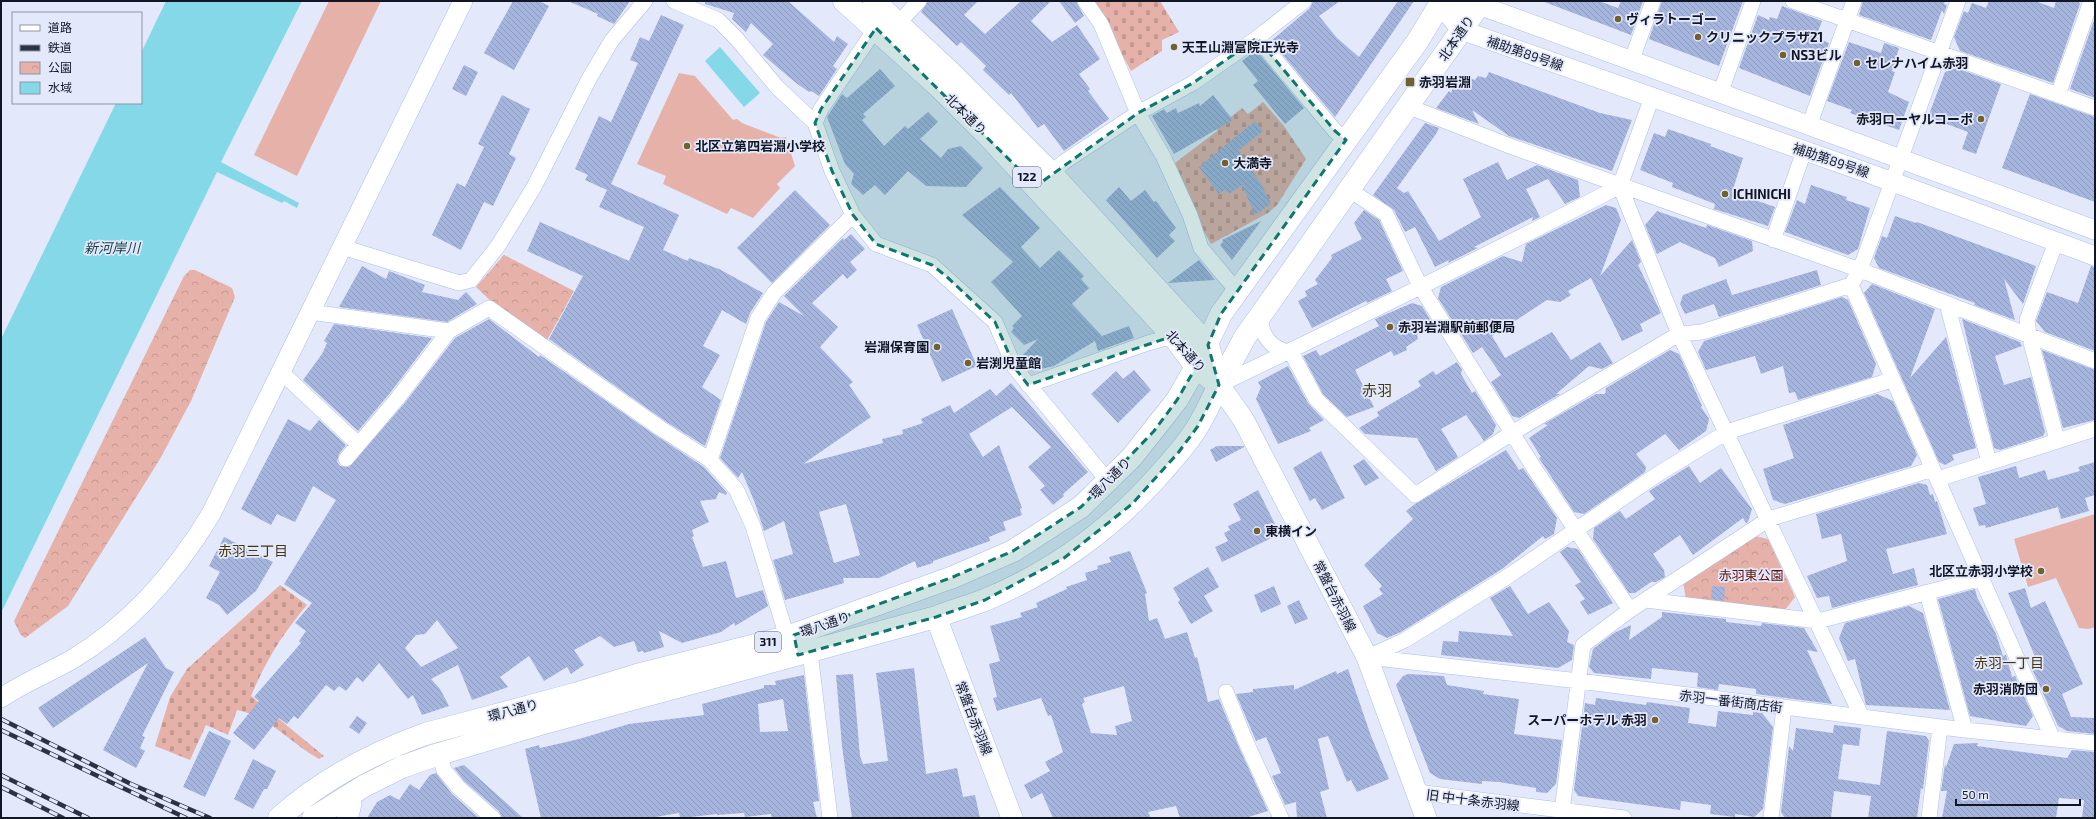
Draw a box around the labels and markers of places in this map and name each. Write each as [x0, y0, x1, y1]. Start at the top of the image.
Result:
place label: ヴィラトーゴー [1626, 11, 1717, 27]
marker: ヴィラトーゴー [1613, 14, 1623, 24]
place label: クリニックプラザ21 [1706, 29, 1823, 45]
marker: クリニックプラザ21 [1693, 32, 1703, 42]
place label: 天王山淵富院正光寺 [1182, 39, 1299, 55]
marker: 天王山淵富院正光寺 [1169, 42, 1179, 52]
place label: NS3ビル [1791, 47, 1841, 63]
marker: NS3ビル [1778, 50, 1788, 60]
place label: セレナハイム赤羽 [1865, 55, 1968, 71]
marker: セレナハイム赤羽 [1852, 58, 1862, 68]
place label: 赤羽岩淵 [1419, 74, 1471, 90]
marker: 赤羽岩淵 [1404, 76, 1416, 88]
place label: 赤羽ローヤルコーポ [1856, 111, 1973, 127]
marker: 赤羽ローヤルコーポ [1976, 114, 1986, 124]
place label: 北区立第四岩淵小学校 [695, 138, 825, 154]
marker: 北区立第四岩淵小学校 [682, 141, 692, 151]
place label: 大満寺 [1233, 155, 1272, 171]
marker: 大満寺 [1220, 158, 1230, 168]
place label: ICHINICHI [1733, 186, 1791, 202]
marker: ICHINICHI [1720, 189, 1730, 199]
place label: 赤羽岩淵駅前郵便局 [1398, 319, 1515, 335]
marker: 赤羽岩淵駅前郵便局 [1385, 322, 1395, 332]
place label: 岩淵保育園 [864, 339, 929, 355]
marker: 岩淵保育園 [932, 342, 942, 352]
place label: 岩渕児童館 [976, 355, 1041, 371]
marker: 岩渕児童館 [963, 358, 973, 368]
place label: 東横イン [1265, 523, 1317, 539]
marker: 東横イン [1252, 526, 1262, 536]
place label: 北区立赤羽小学校 [1929, 563, 2033, 579]
marker: 北区立赤羽小学校 [2036, 566, 2046, 576]
place label: 赤羽消防団 [1973, 681, 2038, 697]
marker: 赤羽消防団 [2041, 684, 2051, 694]
place label: スーパーホテル 赤羽 [1527, 712, 1647, 728]
marker: スーパーホテル 赤羽 [1650, 715, 1660, 725]

